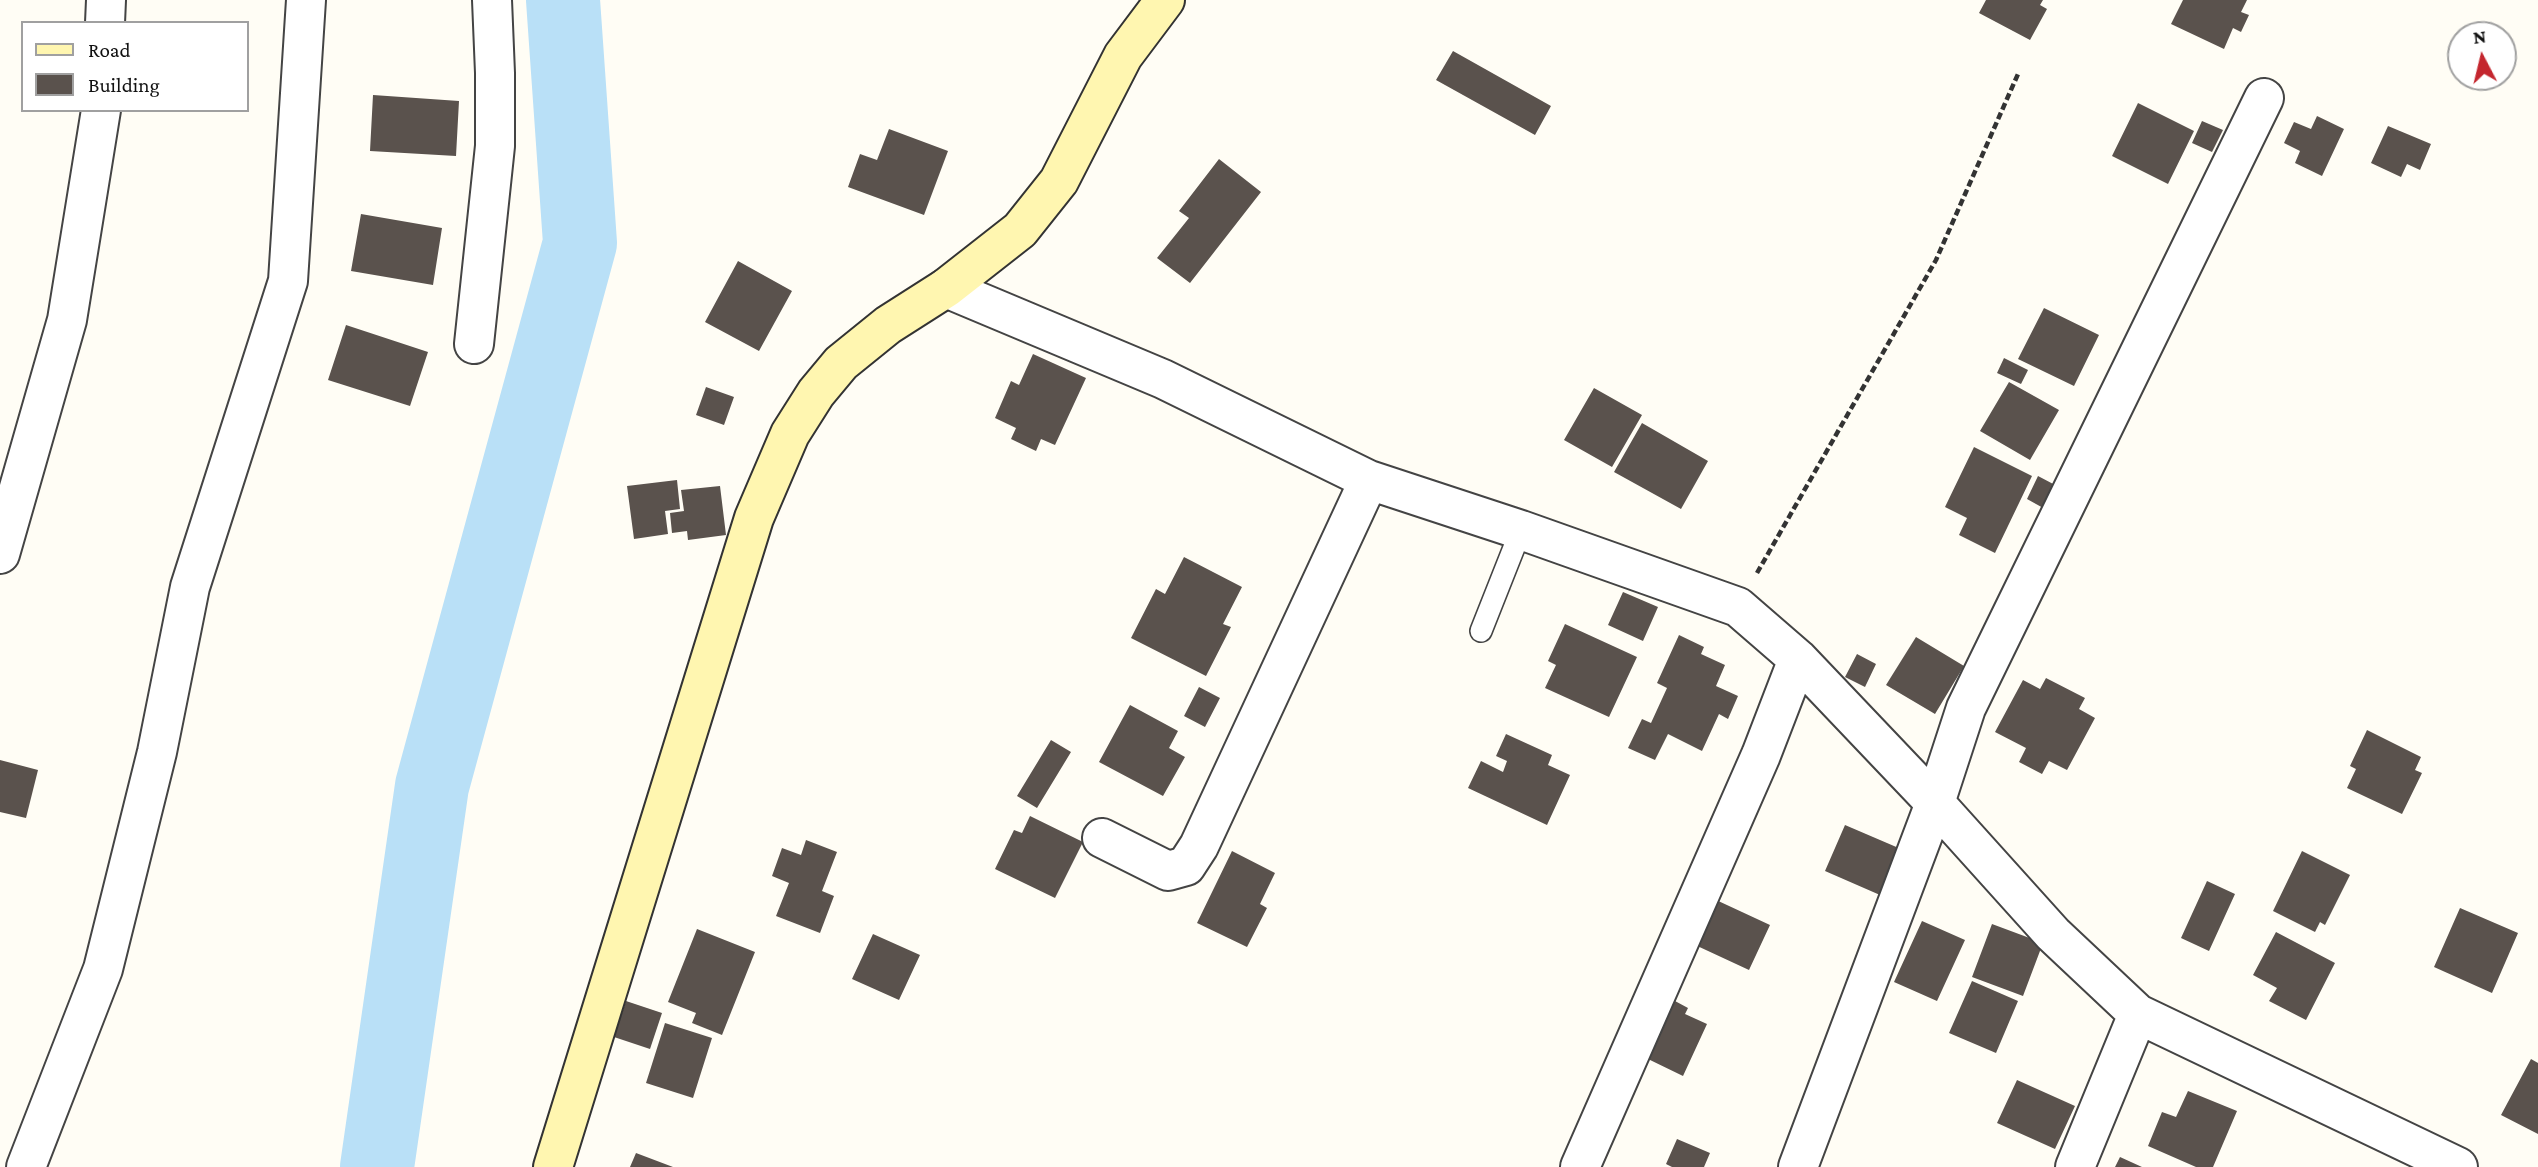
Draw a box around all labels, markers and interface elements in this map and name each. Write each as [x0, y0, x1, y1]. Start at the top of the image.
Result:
legend [21, 21, 248, 112]
north arrow [2447, 21, 2517, 91]
text: N [2472, 25, 2487, 48]
text: Road [88, 38, 131, 62]
text: Building [88, 73, 160, 97]

